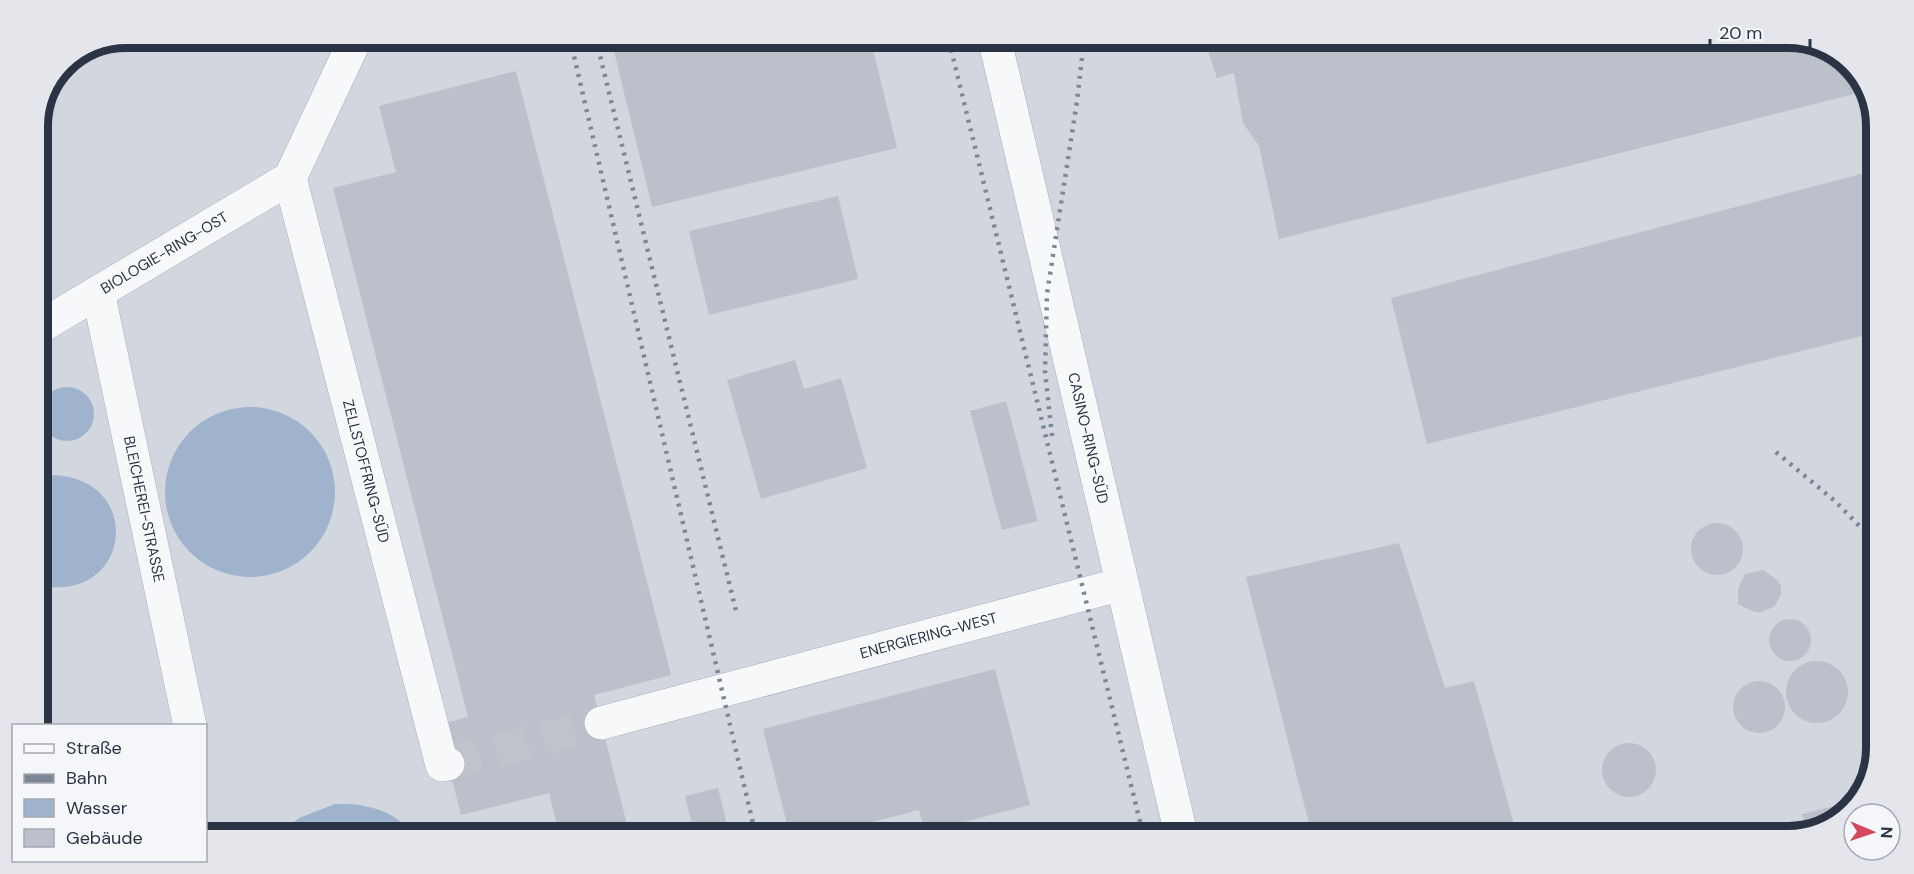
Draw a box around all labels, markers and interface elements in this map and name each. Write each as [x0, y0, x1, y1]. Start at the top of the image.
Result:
scale bar [1710, 12, 1810, 50]
text: 20 m [1719, 21, 1762, 45]
street label: BIOLOGIE-RING-OST [97, 207, 232, 299]
street label: CASINO-RING-SÜD [1063, 371, 1113, 506]
street label: ZELLSTOFFRING-SÜD [338, 398, 394, 545]
street label: BLEICHEREI-STRASSE [119, 434, 169, 584]
street label: ENERGIERING-WEST [858, 608, 999, 663]
legend [12, 724, 207, 862]
text: Straße [66, 736, 122, 760]
text: Bahn [66, 766, 107, 790]
text: Wasser [66, 796, 128, 820]
north arrow [1842, 802, 1902, 862]
text: Gebäude [66, 826, 143, 850]
text: N [1876, 826, 1897, 839]

